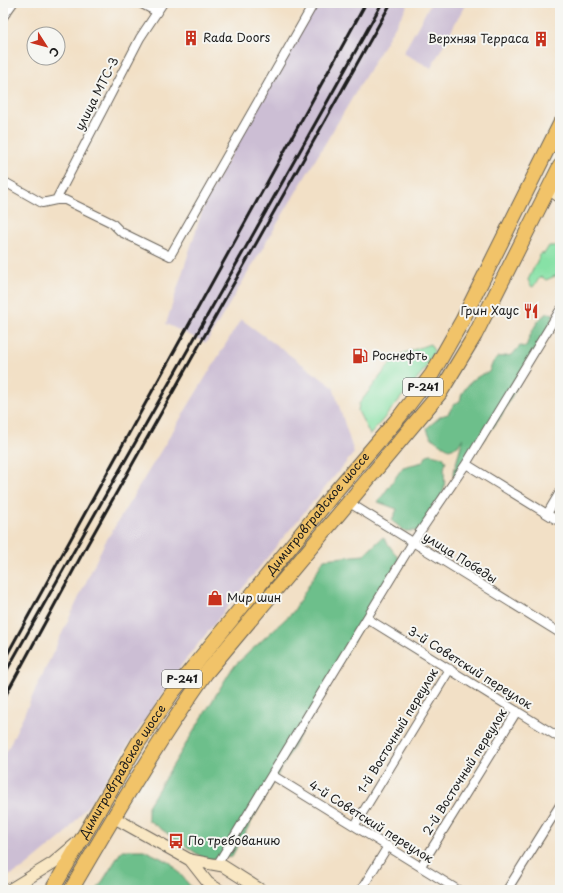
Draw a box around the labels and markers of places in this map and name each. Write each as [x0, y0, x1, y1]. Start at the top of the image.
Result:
place label: Rada Doors [203, 28, 271, 46]
building icon: Rada Doors [182, 29, 200, 47]
place label: Верхняя Терраса [428, 29, 529, 47]
building icon: Верхняя Терраса [532, 30, 550, 48]
place label: Грин Хаус [460, 301, 519, 319]
restaurant icon: Грин Хаус [522, 302, 540, 320]
place label: Роснефть [372, 346, 428, 364]
fuel station icon: Роснефть [351, 347, 369, 365]
place label: Мир шин [227, 588, 281, 606]
shop icon: Мир шин [206, 589, 224, 607]
place label: По требованию [188, 831, 280, 849]
bus stop icon: По требованию [167, 832, 185, 850]

